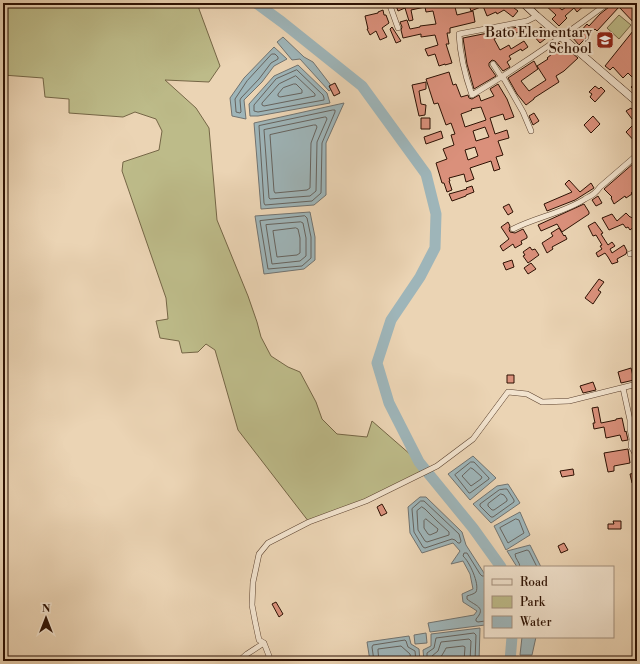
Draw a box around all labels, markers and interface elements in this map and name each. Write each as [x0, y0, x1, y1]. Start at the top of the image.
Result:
place label: Bato Elementary School [484, 24, 592, 58]
school or university icon: Bato Elementary School [595, 30, 615, 50]
legend [484, 566, 614, 638]
text: Road [520, 575, 548, 590]
text: Park [520, 595, 546, 610]
north arrow [26, 598, 66, 638]
text: N [42, 602, 51, 616]
text: Water [519, 615, 552, 630]

